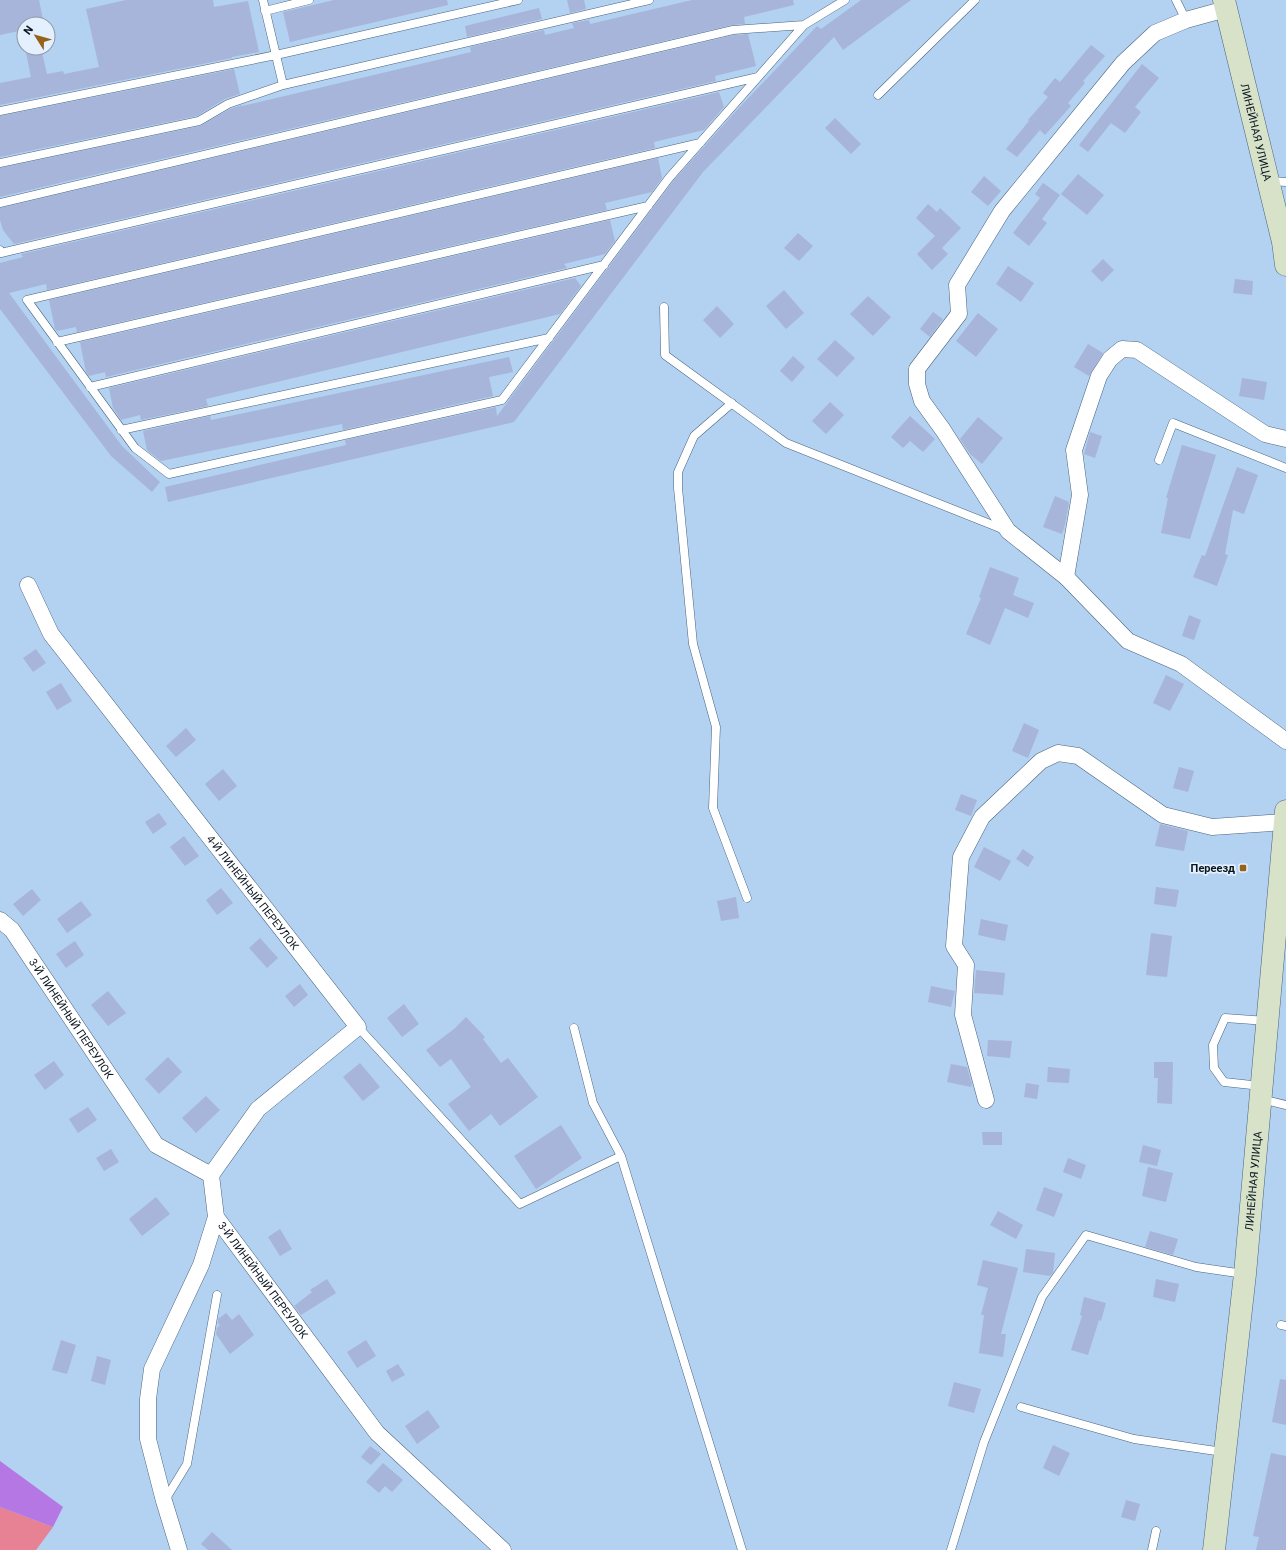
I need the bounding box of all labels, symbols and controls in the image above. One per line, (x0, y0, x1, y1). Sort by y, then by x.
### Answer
north arrow (16, 16, 56, 56)
text: N (21, 23, 36, 37)
street label: ЛИНЕЙНАЯ УЛИЦА (1238, 82, 1274, 183)
street label: 4-Й ЛИНЕЙНЫЙ ПЕРЕУЛОК (204, 833, 302, 953)
place label: Переезд (1191, 862, 1235, 875)
marker: Переезд (1238, 863, 1248, 873)
street label: 3-Й ЛИНЕЙНЫЙ ПЕРЕУЛОК (26, 956, 116, 1082)
street label: ЛИНЕЙНАЯ УЛИЦА (1243, 1130, 1265, 1232)
street label: 3-Й ЛИНЕЙНЫЙ ПЕРЕУЛОК (215, 1220, 311, 1342)

